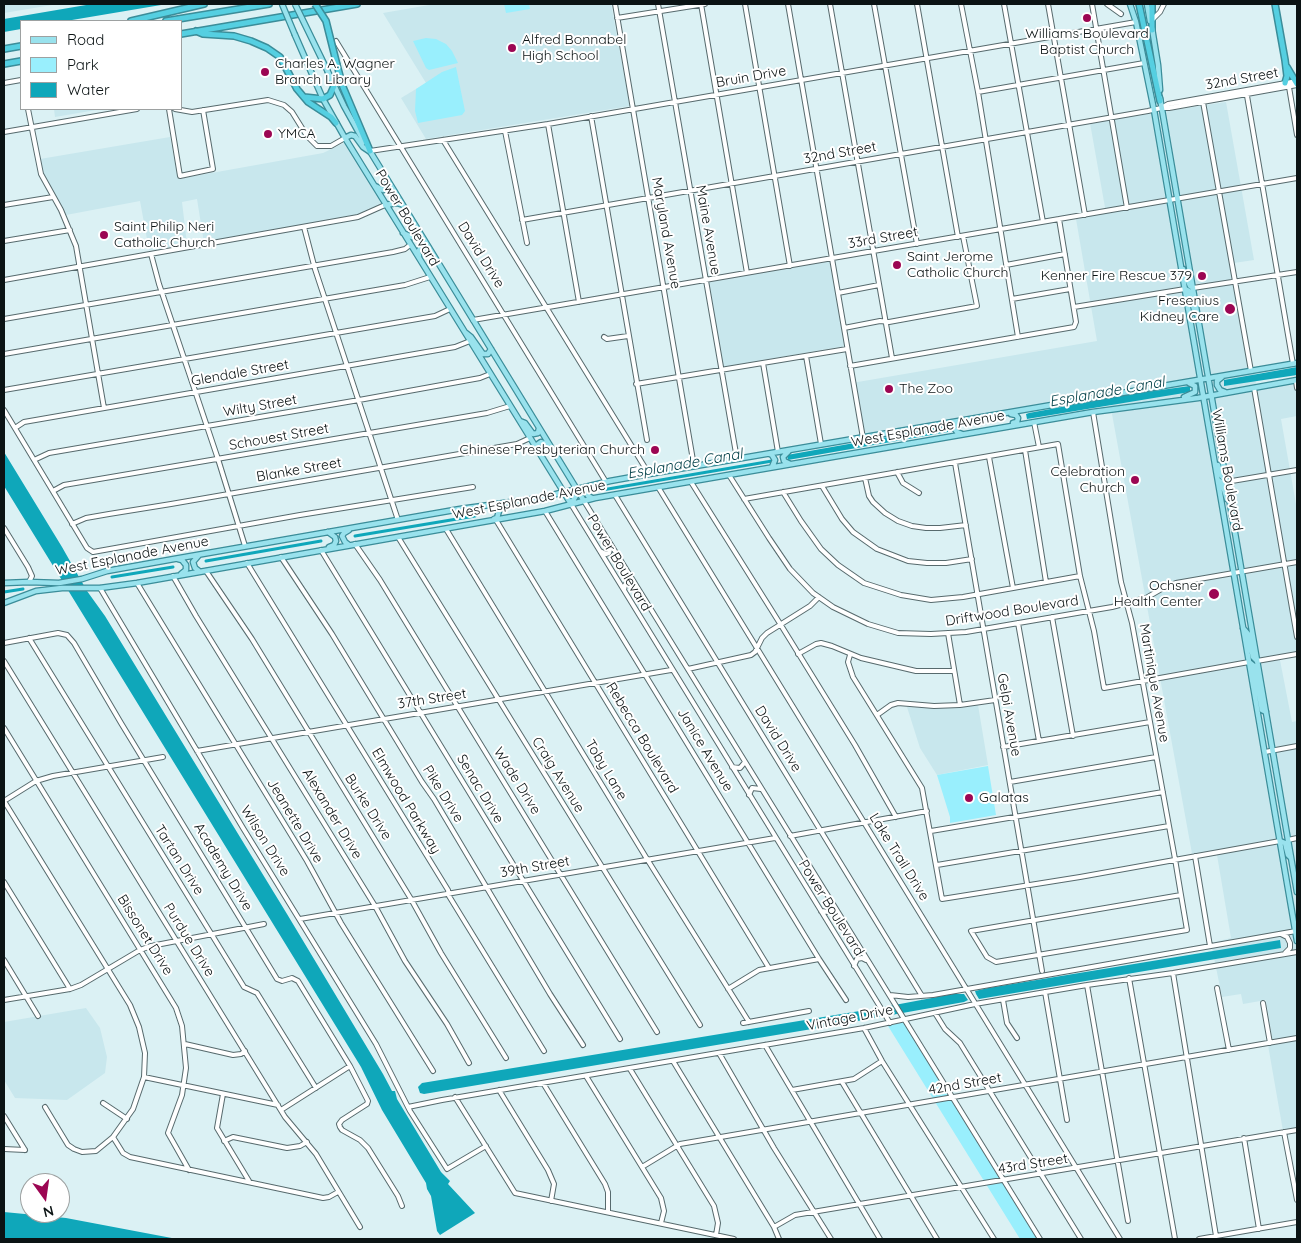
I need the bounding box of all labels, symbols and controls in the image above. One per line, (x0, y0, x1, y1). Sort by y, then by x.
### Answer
marker: Williams Boulevard Baptist Church (1081, 12, 1093, 24)
legend (20, 20, 182, 110)
place label: Williams Boulevard Baptist Church (1025, 26, 1149, 58)
text: Road (67, 30, 104, 49)
place label: Alfred Bonnabel High School (522, 32, 626, 64)
marker: Alfred Bonnabel High School (506, 42, 518, 54)
text: Park (67, 55, 99, 74)
place label: Charles A. Wagner Branch Library (275, 56, 395, 88)
street label: Bruin Drive (715, 63, 787, 91)
street label: 32nd Street (1204, 64, 1280, 94)
marker: Charles A. Wagner Branch Library (259, 66, 271, 78)
text: Water (67, 80, 110, 99)
place label: YMCA (278, 126, 316, 142)
marker: YMCA (262, 128, 274, 140)
street label: 32nd Street (802, 138, 878, 168)
street label: Power Boulevard (371, 166, 443, 270)
street label: Maryland Avenue (648, 176, 684, 290)
street label: Maine Avenue (692, 184, 724, 276)
place label: Saint Philip Neri Catholic Church (114, 219, 215, 252)
street label: David Drive (454, 219, 508, 291)
street label: 33rd Street (847, 224, 919, 252)
marker: Saint Philip Neri Catholic Church (98, 229, 110, 241)
place label: Saint Jerome Catholic Church (907, 249, 1008, 282)
marker: Saint Jerome Catholic Church (891, 259, 903, 271)
place label: Kenner Fire Rescue 379 (1041, 268, 1192, 284)
marker: Kenner Fire Rescue 379 (1196, 270, 1208, 282)
place label: Fresenius Kidney Care (1140, 293, 1219, 326)
marker: Fresenius Kidney Care (1223, 302, 1237, 316)
street label: Glendale Street (190, 356, 290, 390)
water label: Esplanade Canal (1048, 373, 1166, 411)
place label: The Zoo (899, 381, 953, 397)
marker: The Zoo (883, 383, 895, 395)
street label: Wilty Street (222, 391, 298, 421)
street label: West Esplanade Avenue (850, 407, 1006, 451)
street label: Williams Boulevard (1208, 408, 1246, 532)
street label: Schouest Street (228, 420, 330, 454)
place label: Chinese Presbyterian Church (460, 442, 645, 458)
marker: Chinese Presbyterian Church (649, 444, 661, 456)
water label: Esplanade Canal (626, 445, 744, 483)
street label: Blanke Street (255, 454, 343, 486)
place label: Celebration Church (1050, 464, 1125, 497)
marker: Celebration Church (1129, 474, 1141, 486)
street label: West Esplanade Avenue (451, 477, 607, 523)
street label: Power Boulevard (583, 511, 655, 615)
street label: West Esplanade Avenue (54, 533, 210, 579)
place label: Ochsner Health Center (1114, 578, 1203, 610)
marker: Ochsner Health Center (1207, 587, 1221, 601)
street label: Driftwood Boulevard (944, 592, 1080, 630)
street label: Martinique Avenue (1135, 622, 1173, 744)
street label: Gelpi Avenue (993, 672, 1025, 758)
street label: Rebecca Boulevard (602, 680, 682, 796)
street label: 37th Street (396, 685, 468, 713)
street label: David Drive (751, 703, 805, 775)
street label: Janice Avenue (673, 705, 737, 795)
street label: Craig Avenue (528, 734, 588, 816)
street label: Toby Lane (581, 737, 631, 803)
street label: Wade Drive (490, 744, 544, 818)
street label: Elmwood Parkway (368, 745, 444, 857)
street label: Senac Drive (453, 752, 507, 826)
street label: Pike Drive (419, 762, 467, 826)
street label: Alexander Drive (298, 766, 366, 862)
street label: Burke Drive (341, 771, 395, 843)
street label: Jeanette Drive (263, 776, 327, 866)
place label: Galatas (979, 790, 1029, 806)
marker: Galatas (963, 792, 975, 804)
street label: Wilson Drive (237, 802, 293, 880)
street label: Lake Trail Drive (865, 810, 933, 904)
street label: Academy Drive (190, 820, 256, 914)
street label: Tartan Drive (151, 822, 207, 898)
street label: 39th Street (499, 853, 571, 881)
street label: Power Boulevard (795, 857, 867, 959)
street label: Bissonet Drive (114, 892, 176, 978)
street label: Purdue Drive (160, 900, 218, 980)
street label: Vintage Drive (805, 1001, 895, 1035)
street label: 42nd Street (927, 1069, 1003, 1099)
street label: 43rd Street (997, 1150, 1069, 1178)
north arrow (20, 1173, 70, 1223)
text: N (41, 1202, 56, 1222)

